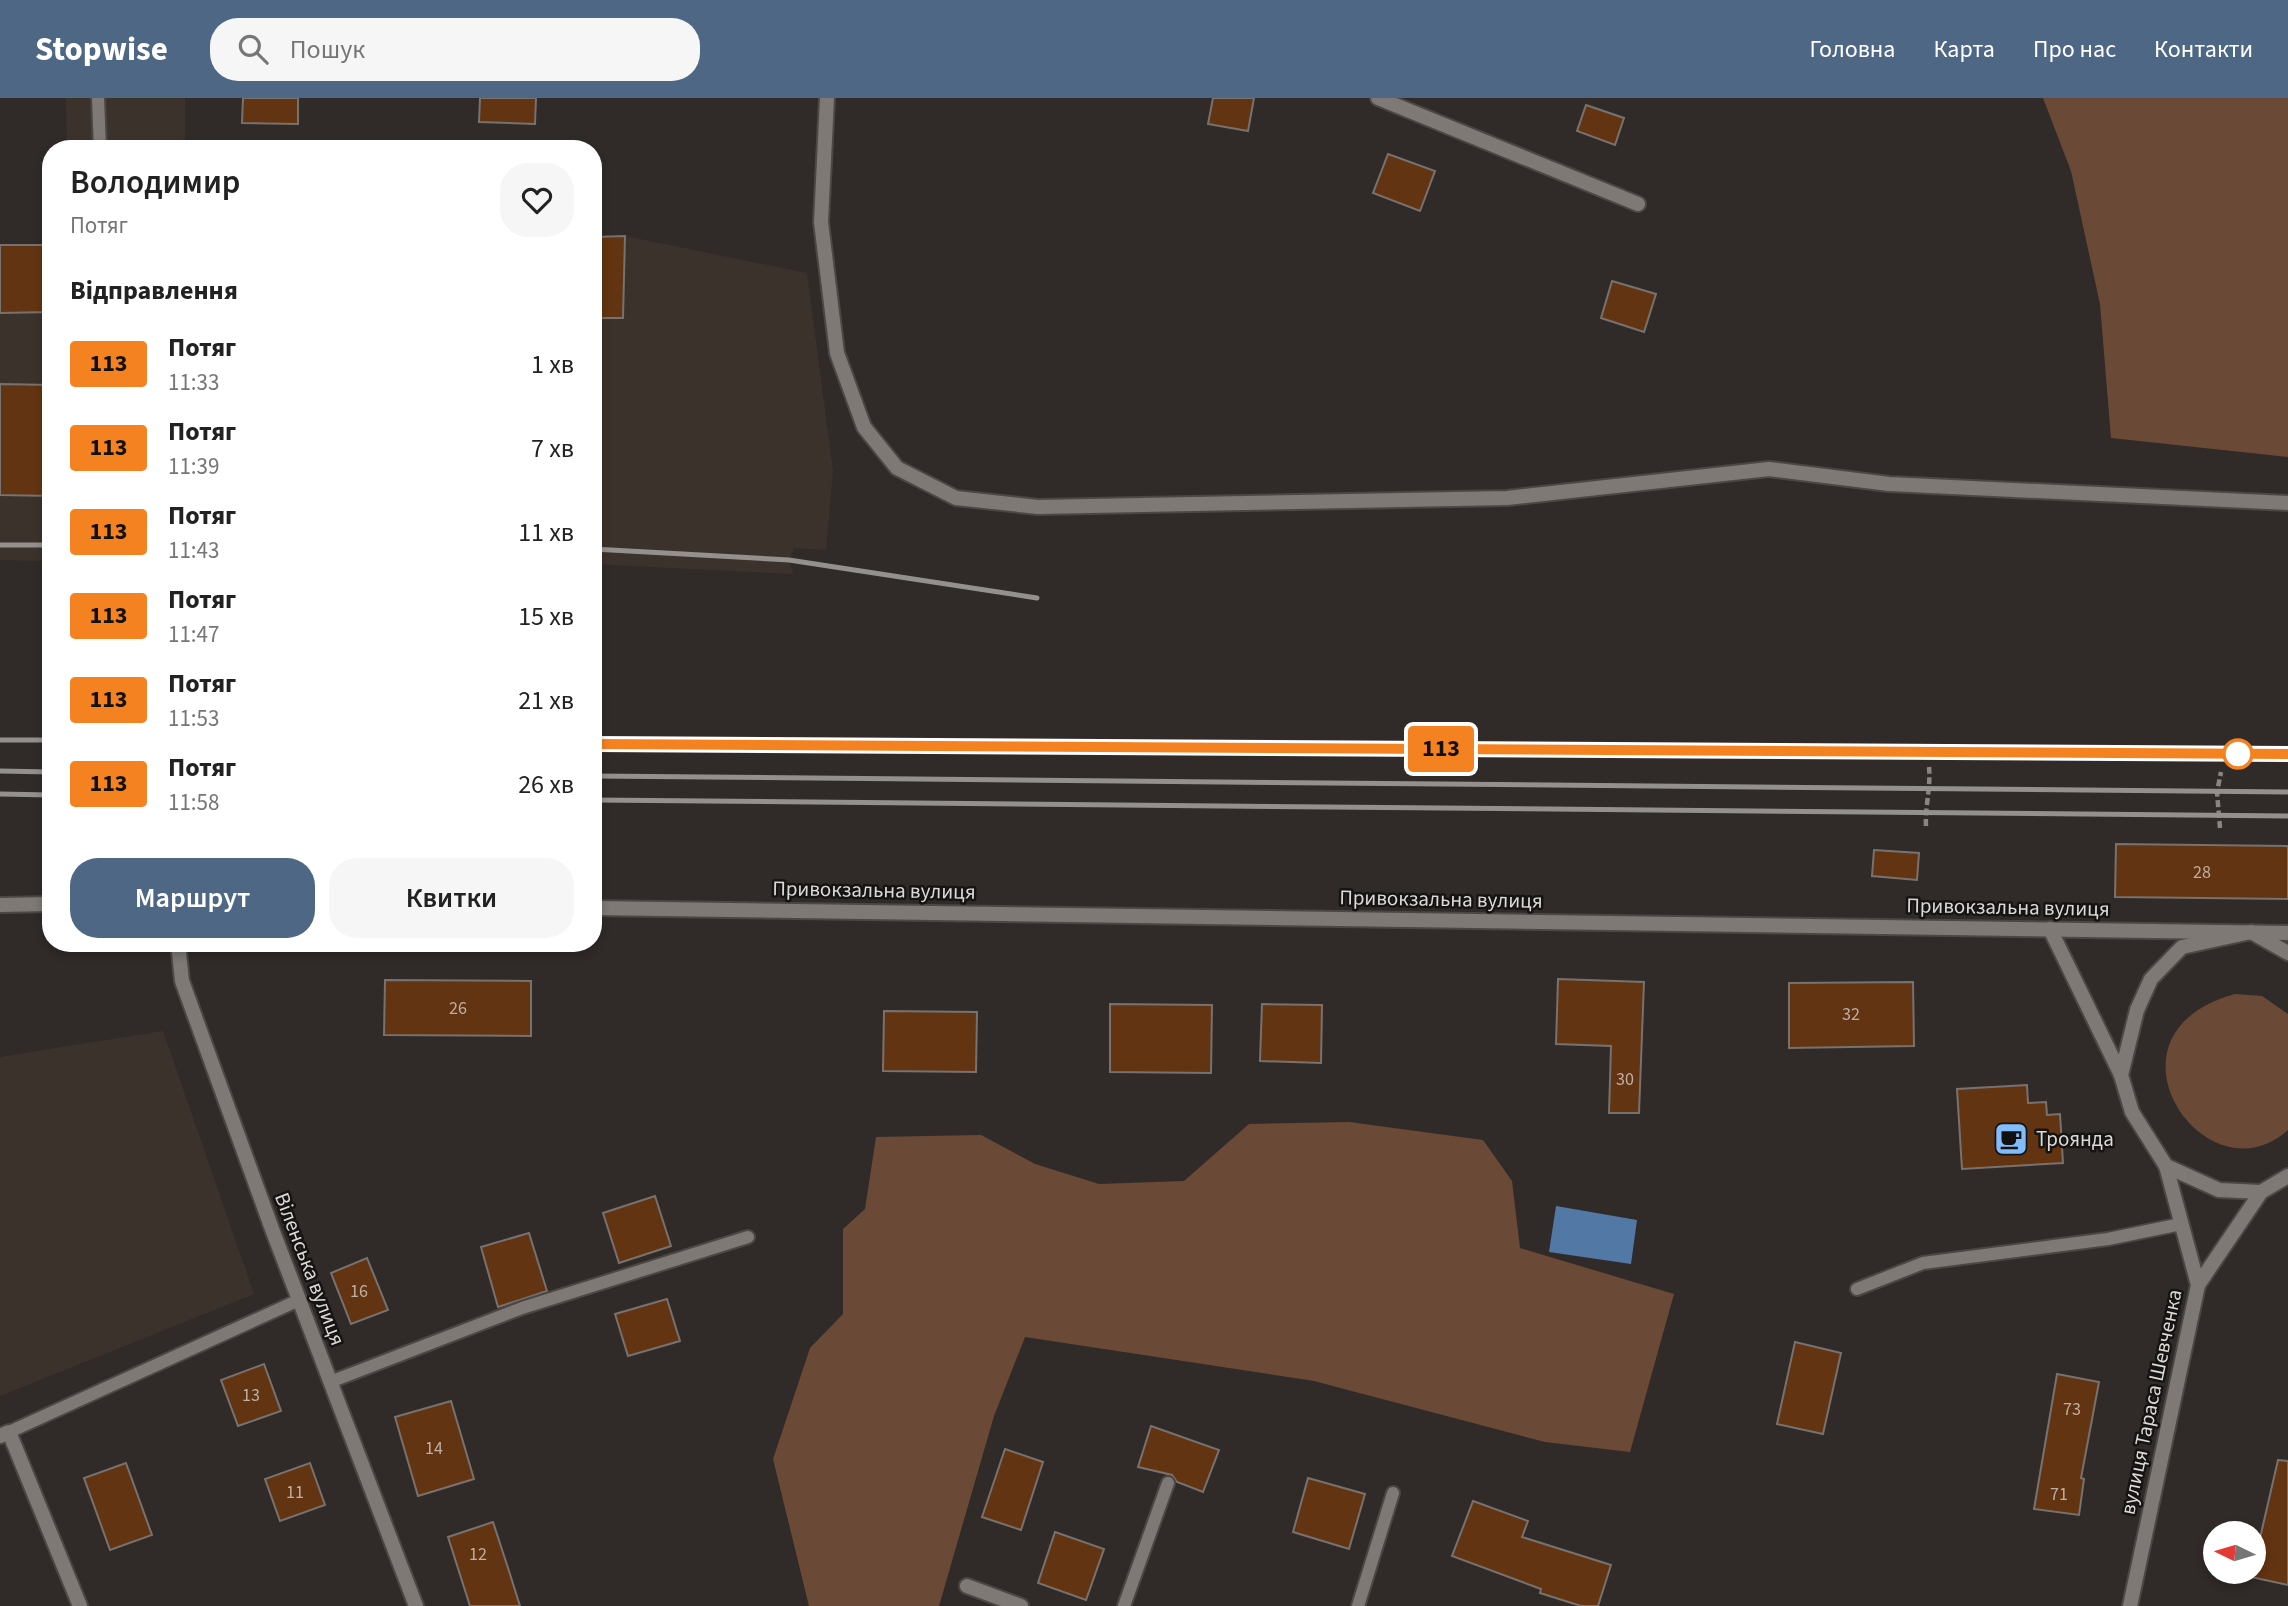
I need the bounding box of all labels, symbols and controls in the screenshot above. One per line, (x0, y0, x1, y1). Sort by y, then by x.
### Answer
search box (210, 18, 700, 81)
text: Stopwise (35, 26, 168, 73)
icon: search (234, 30, 272, 68)
text: Пошук (290, 31, 365, 68)
text: Головна (1809, 32, 1895, 67)
text: Карта (1933, 32, 1995, 67)
text: Про нас (2033, 32, 2116, 67)
text: Контакти (2154, 32, 2253, 67)
text: Володимир (70, 159, 240, 206)
button: heart (500, 163, 574, 237)
text: Потяг (70, 209, 128, 242)
text: Відправлення (70, 272, 238, 309)
text: Потяг (168, 329, 236, 366)
text: 113 (89, 346, 128, 381)
text: 1 хв (531, 346, 574, 383)
text: 11:33 (168, 366, 219, 399)
text: Потяг (168, 413, 236, 450)
text: 113 (89, 430, 128, 465)
text: 7 хв (531, 430, 574, 467)
text: 11:39 (168, 450, 219, 483)
text: Потяг (168, 497, 236, 534)
text: 113 (89, 514, 128, 549)
text: 11 хв (518, 514, 574, 551)
text: 11:43 (168, 534, 219, 567)
text: Потяг (168, 581, 236, 618)
text: 113 (89, 598, 128, 633)
text: 15 хв (518, 598, 574, 635)
text: 11:47 (168, 618, 219, 651)
text: Потяг (168, 665, 236, 702)
text: 113 (89, 682, 128, 717)
text: 21 хв (518, 682, 574, 719)
text: 11:53 (168, 702, 219, 735)
line badge: 113 (1401, 726, 1481, 772)
text: 113 (1422, 731, 1460, 766)
unlabelled marker (2223, 739, 2253, 769)
text: Потяг (168, 749, 236, 786)
text: 113 (89, 766, 128, 801)
text: 26 хв (518, 766, 574, 803)
text: 11:58 (168, 786, 219, 819)
button: Маршрут (70, 858, 315, 938)
button: Квитки (329, 858, 574, 938)
house number: 28 (2193, 860, 2211, 885)
street label: Привокзальна вулиця (772, 873, 976, 907)
street label: Привокзальна вулиця (1339, 882, 1543, 916)
street label: Привокзальна вулиця (1906, 890, 2110, 924)
house number: 26 (449, 996, 467, 1021)
house number: 32 (1842, 1002, 1860, 1027)
house number: 30 (1616, 1067, 1634, 1092)
cafe icon: Троянда (1992, 1120, 2030, 1158)
place label: Троянда (2036, 1124, 2114, 1154)
street label: Віленська вулиця (267, 1188, 353, 1350)
house number: 16 (350, 1279, 368, 1304)
street label: вулиця Тараса Шевченка (2112, 1287, 2190, 1517)
house number: 13 (242, 1383, 260, 1408)
house number: 73 (2063, 1397, 2081, 1422)
house number: 14 (425, 1436, 443, 1461)
house number: 11 (286, 1480, 304, 1505)
house number: 71 (2050, 1482, 2068, 1507)
north arrow (2203, 1521, 2266, 1584)
map controls (2203, 1521, 2266, 1584)
house number: 12 (469, 1542, 487, 1567)

